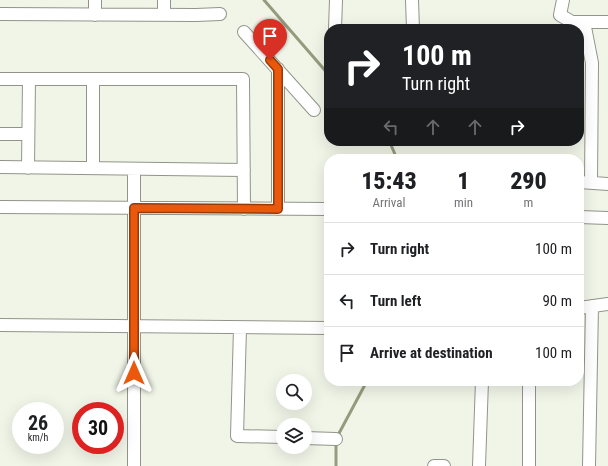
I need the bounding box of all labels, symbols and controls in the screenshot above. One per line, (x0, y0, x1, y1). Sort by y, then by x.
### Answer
pin (253, 19, 287, 60)
icon: arrive (259, 25, 281, 47)
text: 100 m (402, 39, 472, 72)
icon: right (336, 40, 388, 92)
text: Turn right (402, 73, 470, 94)
icon: left (380, 116, 402, 138)
icon: ahead (422, 116, 444, 138)
icon: ahead (464, 116, 486, 138)
icon: right (506, 116, 528, 138)
text: 15:43 (361, 167, 417, 195)
text: 1 (457, 167, 470, 195)
text: 290 (510, 167, 547, 195)
text: Arrival (372, 195, 406, 210)
text: min (454, 195, 473, 210)
text: m (524, 195, 533, 210)
icon: right (336, 238, 358, 260)
text: Turn right (370, 240, 429, 258)
text: 100 m (535, 240, 572, 258)
icon: left (336, 290, 358, 312)
text: Turn left (370, 292, 421, 310)
text: 90 m (542, 292, 572, 310)
icon: arrive (336, 342, 358, 364)
text: Arrive at destination (370, 344, 493, 362)
text: 100 m (535, 344, 572, 362)
position arrow (113, 352, 155, 394)
map controls (276, 374, 312, 454)
button: search (276, 374, 312, 410)
speed limit sign: 30 (72, 402, 124, 454)
text: 26 (28, 411, 48, 435)
button: layers (276, 418, 312, 454)
text: km/h (28, 432, 48, 443)

